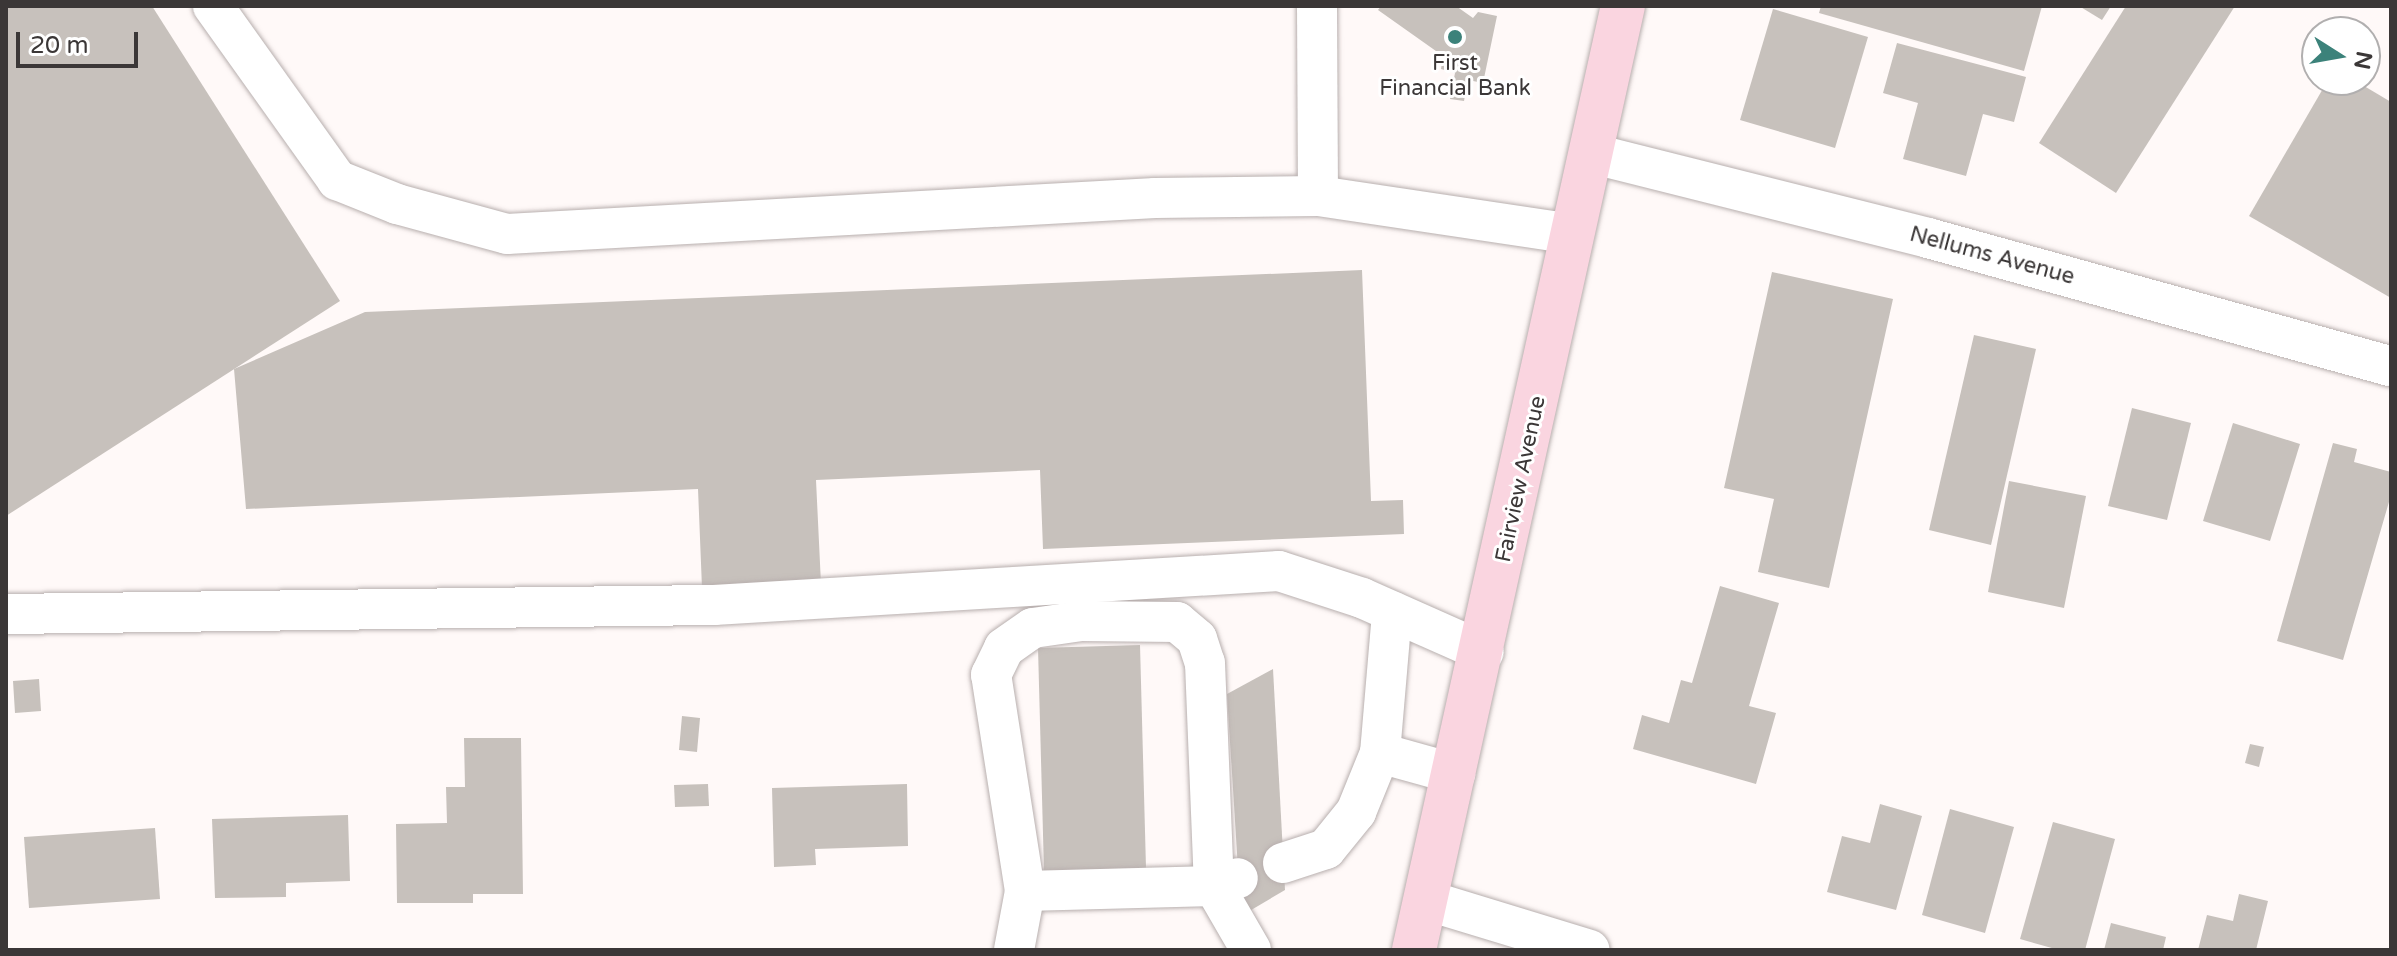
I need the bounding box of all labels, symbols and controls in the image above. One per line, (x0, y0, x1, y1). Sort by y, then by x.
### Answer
scale bar (20, 16, 142, 66)
north arrow (2301, 16, 2381, 96)
marker: First Financial Bank (1446, 28, 1464, 46)
text: 20 m (30, 31, 88, 60)
text: N (2348, 49, 2377, 71)
place label: First Financial Bank (1379, 50, 1531, 102)
street label: Nellums Avenue (1907, 221, 2077, 291)
street label: Fairview Avenue (1490, 393, 1552, 565)

